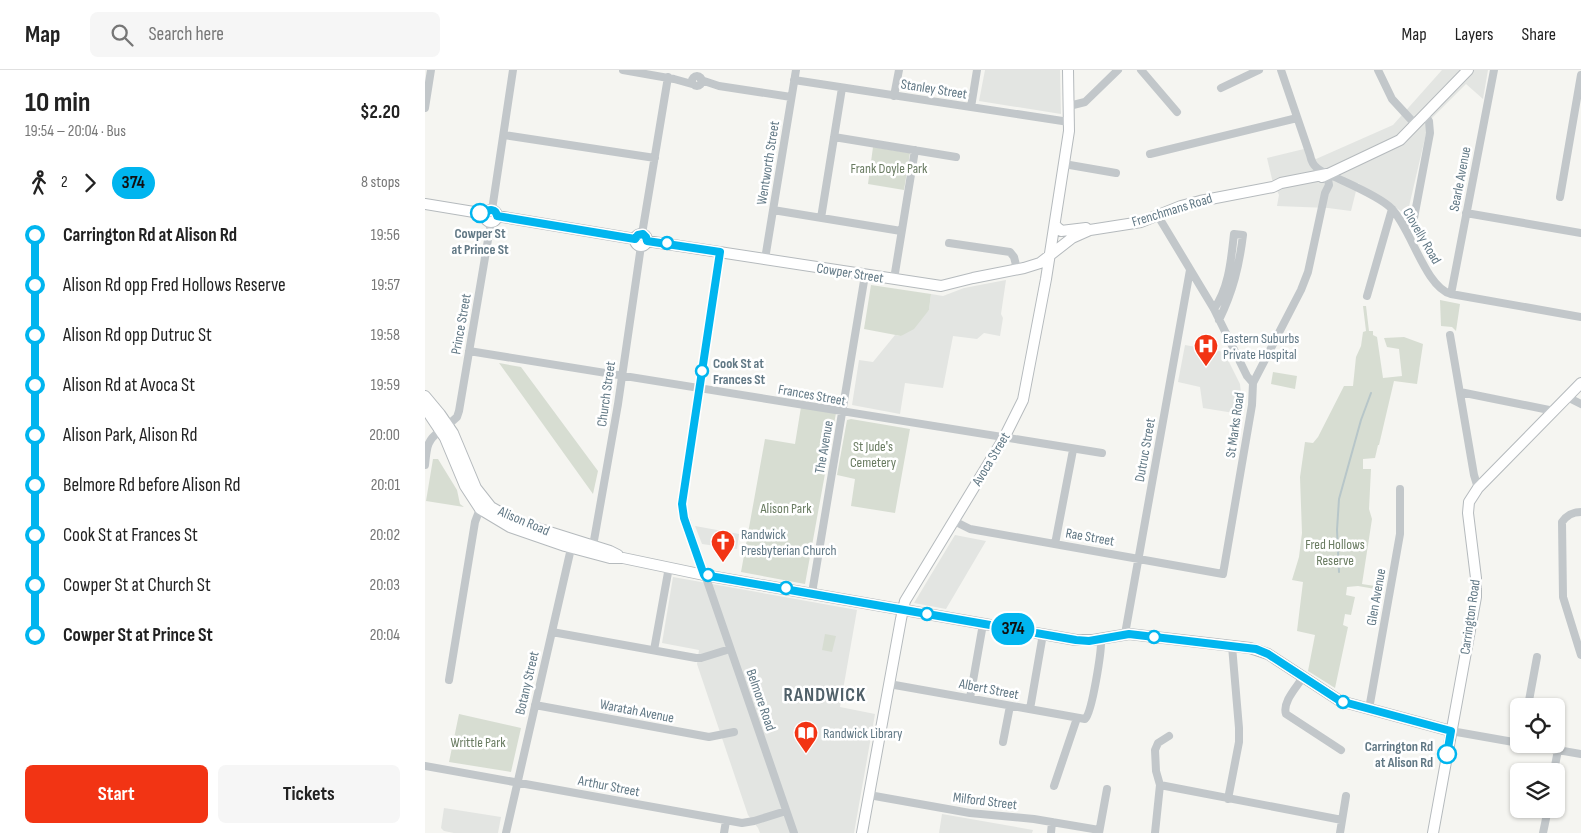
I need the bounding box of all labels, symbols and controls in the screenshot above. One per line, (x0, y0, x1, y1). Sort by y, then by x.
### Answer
search box (90, 12, 440, 57)
text: Map (25, 20, 60, 49)
icon: search (108, 21, 136, 49)
text: Search here (148, 23, 224, 46)
text: Map (1402, 24, 1427, 45)
text: Layers (1455, 24, 1494, 45)
text: Share (1522, 24, 1556, 45)
street label: Stanley Street (900, 75, 968, 103)
text: 10 min (25, 86, 90, 119)
text: $2.20 (360, 101, 400, 124)
street label: Wentworth Street (753, 120, 783, 206)
text: 19:54 – 20:04 · Bus (25, 122, 126, 141)
street label: Searle Avenue (1445, 145, 1475, 213)
park label: Frank Doyle Park (851, 160, 928, 177)
icon: walk (25, 169, 53, 197)
icon: forward (76, 169, 104, 197)
text: 374 (122, 172, 145, 193)
text: 2 (61, 173, 68, 192)
text: 8 stops (361, 173, 400, 192)
street label: Frenchmans Road (1130, 190, 1214, 230)
marker: Cowper St at Prince St (470, 203, 490, 223)
street label: Clovelly Road (1399, 205, 1445, 267)
text: Carrington Rd at Alison Rd (63, 224, 237, 247)
place label: Cowper St at Prince St (451, 225, 509, 258)
text: 19:56 (371, 226, 400, 245)
unlabelled marker (660, 236, 674, 250)
street label: Cowper Street (815, 259, 885, 287)
text: Alison Rd opp Fred Hollows Reserve (63, 274, 286, 297)
text: 19:57 (372, 276, 400, 295)
street label: Prince Street (447, 292, 475, 356)
text: Alison Rd opp Dutruc St (63, 324, 212, 347)
text: 19:58 (371, 326, 400, 345)
place label: Eastern Suburbs Private Hospital (1223, 330, 1299, 363)
hospital icon: Eastern Suburbs Private Hospital (1193, 333, 1219, 367)
place label: Cook St at Frances St (713, 355, 766, 388)
street label: Church Street (593, 360, 619, 428)
marker: Cook St at Frances St (695, 364, 709, 378)
text: Alison Rd at Avoca St (63, 374, 195, 397)
text: 19:59 (371, 376, 400, 395)
street label: Frances Street (777, 381, 847, 409)
street label: St Marks Road (1222, 391, 1248, 459)
street label: Dutruc Street (1131, 417, 1159, 483)
street label: The Avenue (811, 419, 837, 475)
text: Alison Park, Alison Rd (63, 424, 197, 447)
text: 20:00 (369, 426, 400, 445)
street label: Avoca Street (968, 429, 1014, 490)
park label: St Jude's Cemetery (850, 438, 897, 471)
text: Belmore Rd before Alison Rd (63, 474, 240, 497)
text: 20:01 (371, 476, 400, 495)
park label: Alison Park (759, 500, 812, 517)
street label: Alison Road (495, 502, 552, 539)
text: Cook St at Frances St (63, 524, 198, 547)
street label: Rae Street (1064, 524, 1116, 550)
text: 20:02 (370, 526, 400, 545)
place label: Randwick Presbyterian Church (741, 526, 837, 559)
church icon: Randwick Presbyterian Church (710, 529, 736, 563)
park label: Fred Hollows Reserve (1305, 536, 1365, 569)
street label: Glen Avenue (1363, 567, 1389, 627)
unlabelled marker (701, 568, 715, 582)
text: Cowper St at Church St (63, 574, 211, 597)
text: 20:03 (370, 576, 400, 595)
street label: Carrington Road (1456, 578, 1484, 656)
unlabelled marker (779, 581, 793, 595)
unlabelled marker (920, 607, 934, 621)
line badge: 374 (984, 613, 1042, 645)
text: 374 (1001, 618, 1025, 639)
text: Cowper St at Prince St (63, 624, 213, 647)
text: 20:04 (370, 626, 400, 645)
unlabelled marker (1147, 630, 1161, 644)
street label: Botany Street (511, 650, 543, 716)
street label: Belmore Road (743, 667, 780, 733)
street label: Albert Street (957, 675, 1020, 703)
district label: RANDWICK (784, 684, 866, 707)
street label: Waratah Avenue (598, 695, 676, 727)
unlabelled marker (1336, 695, 1350, 709)
map controls (1510, 698, 1565, 818)
button: locate (1510, 698, 1565, 753)
library icon: Randwick Library (793, 720, 819, 754)
place label: Randwick Library (823, 725, 903, 742)
park label: Writtle Park (450, 734, 506, 751)
place label: Carrington Rd at Alison Rd (1365, 738, 1433, 771)
marker: Carrington Rd at Alison Rd (1437, 744, 1457, 764)
button: layers (1510, 763, 1565, 818)
button: Start (25, 765, 208, 823)
button: Tickets (218, 765, 400, 823)
street label: Arthur Street (576, 772, 641, 800)
street label: Milford Street (952, 789, 1018, 813)

